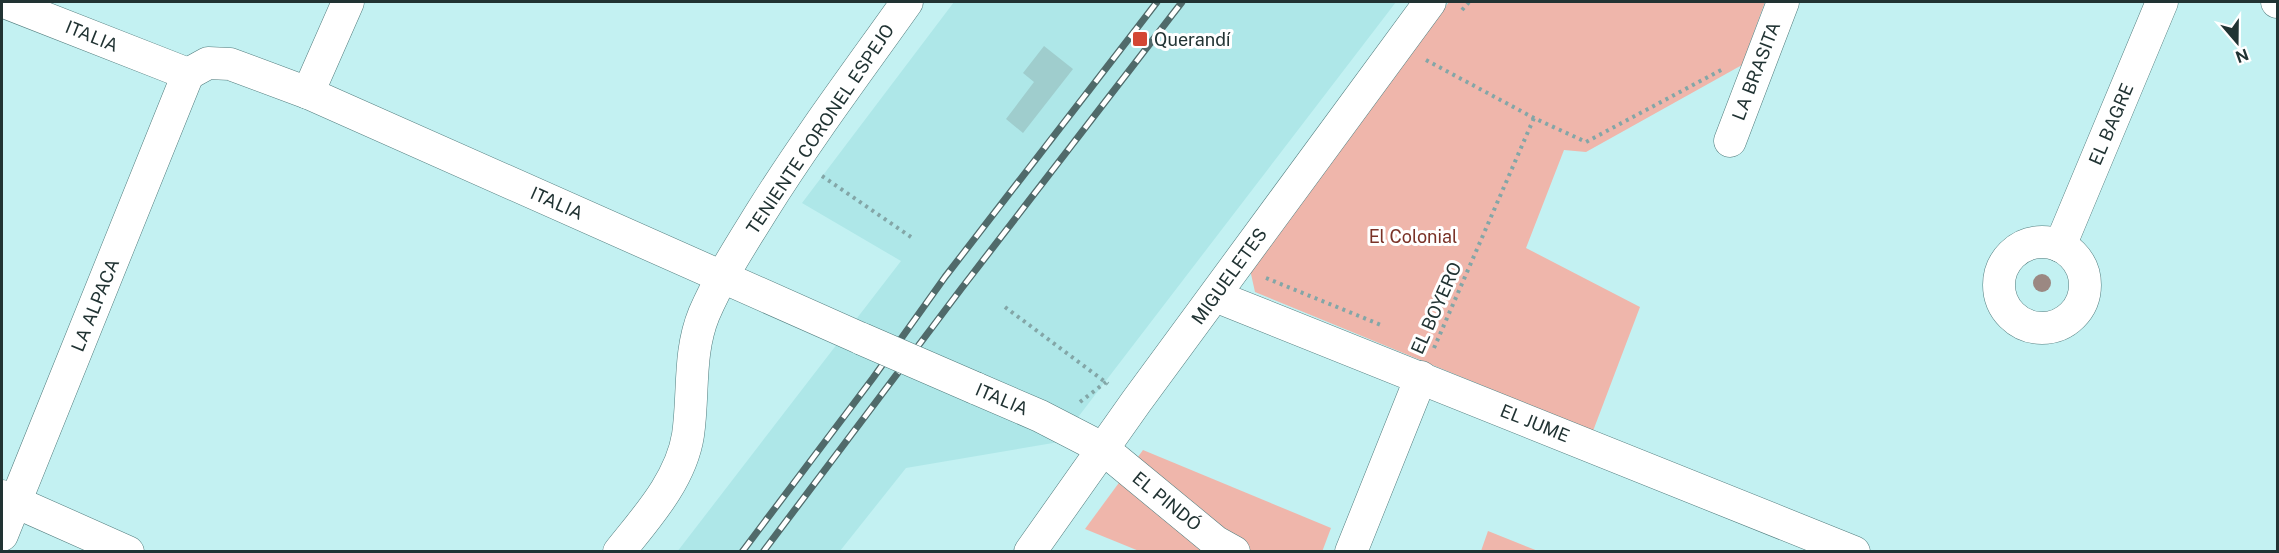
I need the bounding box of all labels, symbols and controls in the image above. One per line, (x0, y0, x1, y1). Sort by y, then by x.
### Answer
north arrow (2207, 12, 2267, 72)
street label: ITALIA (62, 16, 122, 56)
street label: LA BRASITA (1728, 19, 1784, 123)
street label: TENIENTE CORONEL ESPEJO (742, 20, 898, 238)
place label: Querandí (1154, 29, 1231, 50)
marker: Querandí (1131, 30, 1149, 48)
text: N (2233, 45, 2251, 67)
street label: EL BAGRE (2084, 80, 2138, 168)
street label: ITALIA (527, 182, 587, 224)
street label: MIGUELETES (1187, 224, 1271, 328)
park label: El Colonial (1369, 226, 1457, 247)
street label: LA ALPACA (67, 255, 123, 355)
street label: EL BOYERO (1406, 259, 1466, 357)
street label: ITALIA (972, 379, 1032, 420)
street label: EL JUME (1497, 400, 1573, 446)
street label: EL PINDÓ (1129, 466, 1206, 535)

